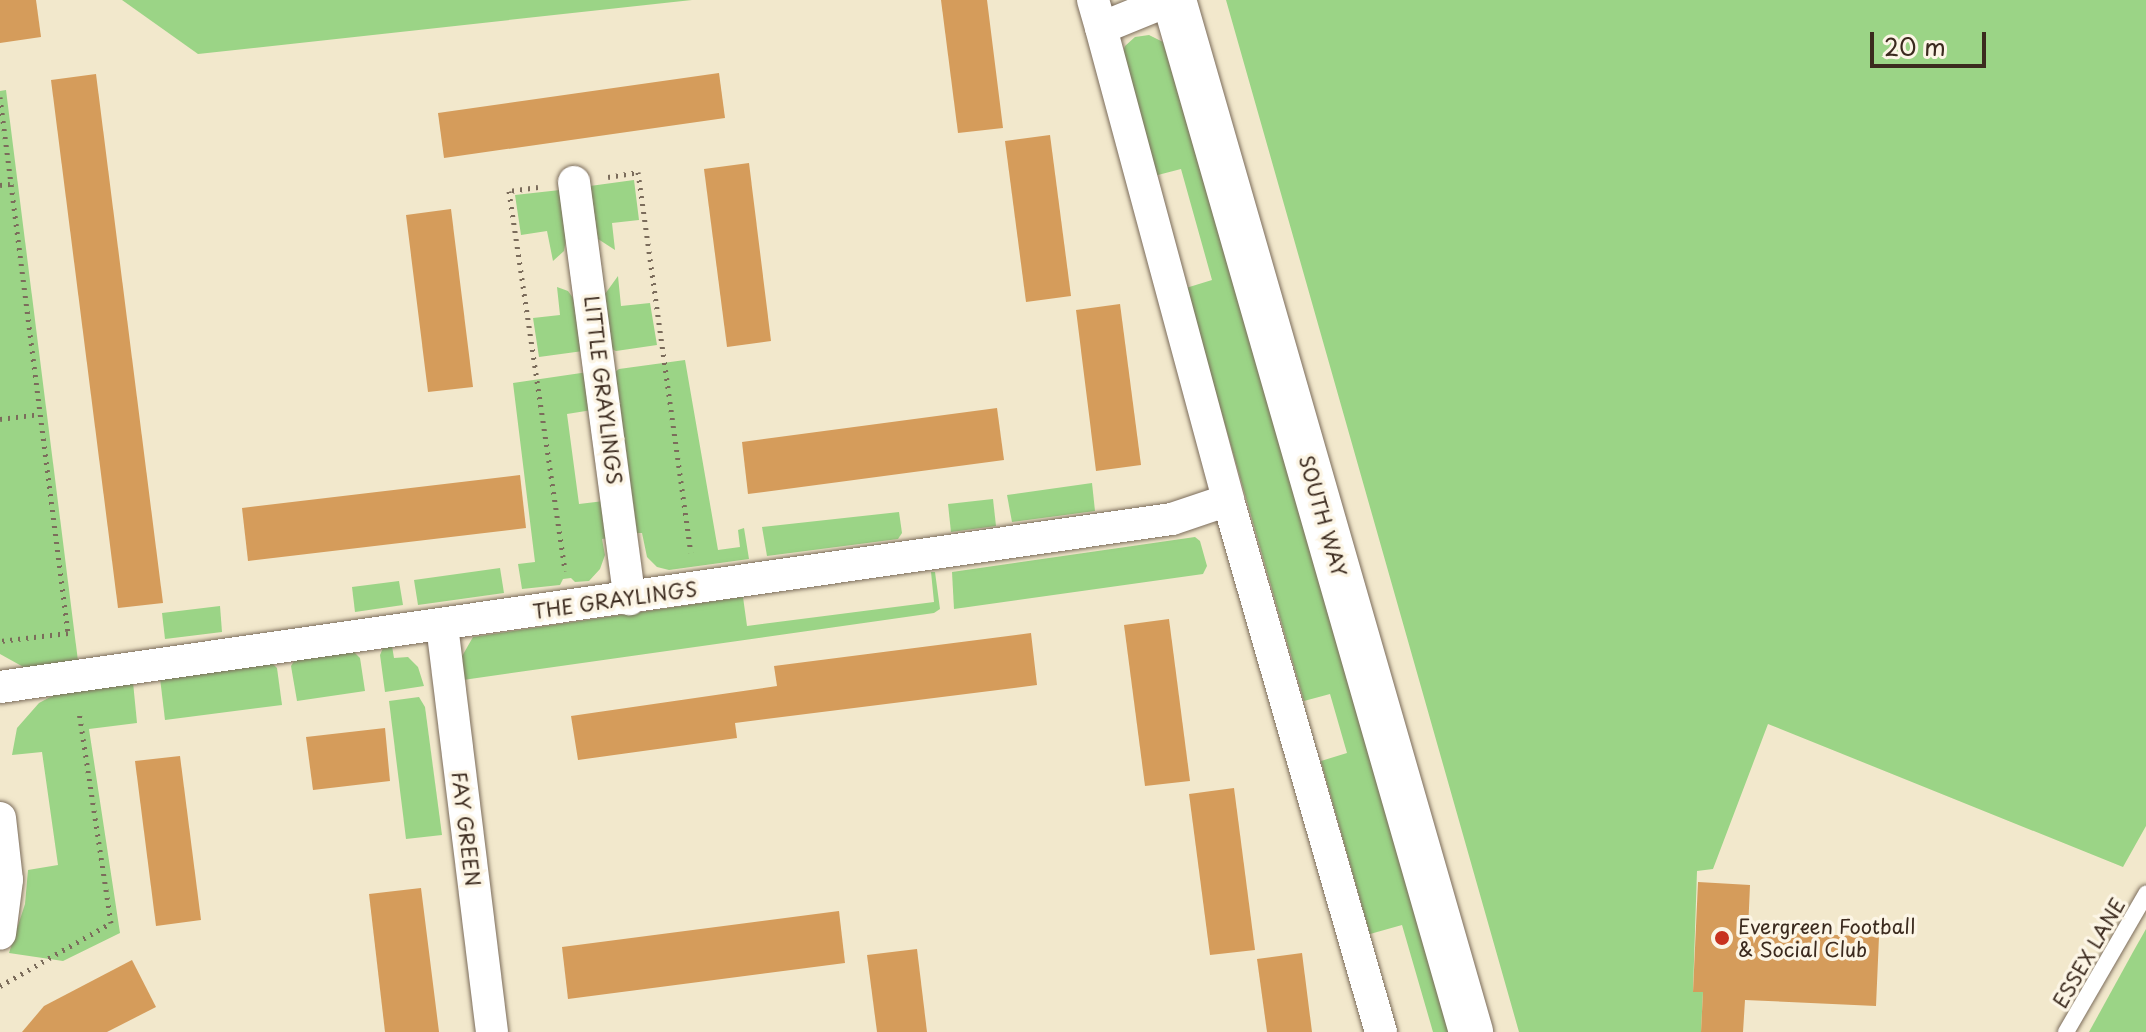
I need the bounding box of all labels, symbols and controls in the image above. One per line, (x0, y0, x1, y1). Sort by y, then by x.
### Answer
scale bar (1874, 16, 1990, 66)
text: 20 m (1884, 28, 1946, 64)
street label: LITTLE GRAYLINGS (579, 293, 627, 487)
street label: SOUTH WAY (1294, 453, 1352, 579)
street label: THE GRAYLINGS (531, 577, 699, 623)
street label: FAY GREEN (447, 771, 485, 887)
street label: ESSEX LANE (2047, 893, 2131, 1013)
place label: Evergreen Football & Social Club (1738, 914, 1917, 961)
marker: Evergreen Football & Social Club (1713, 929, 1731, 947)

